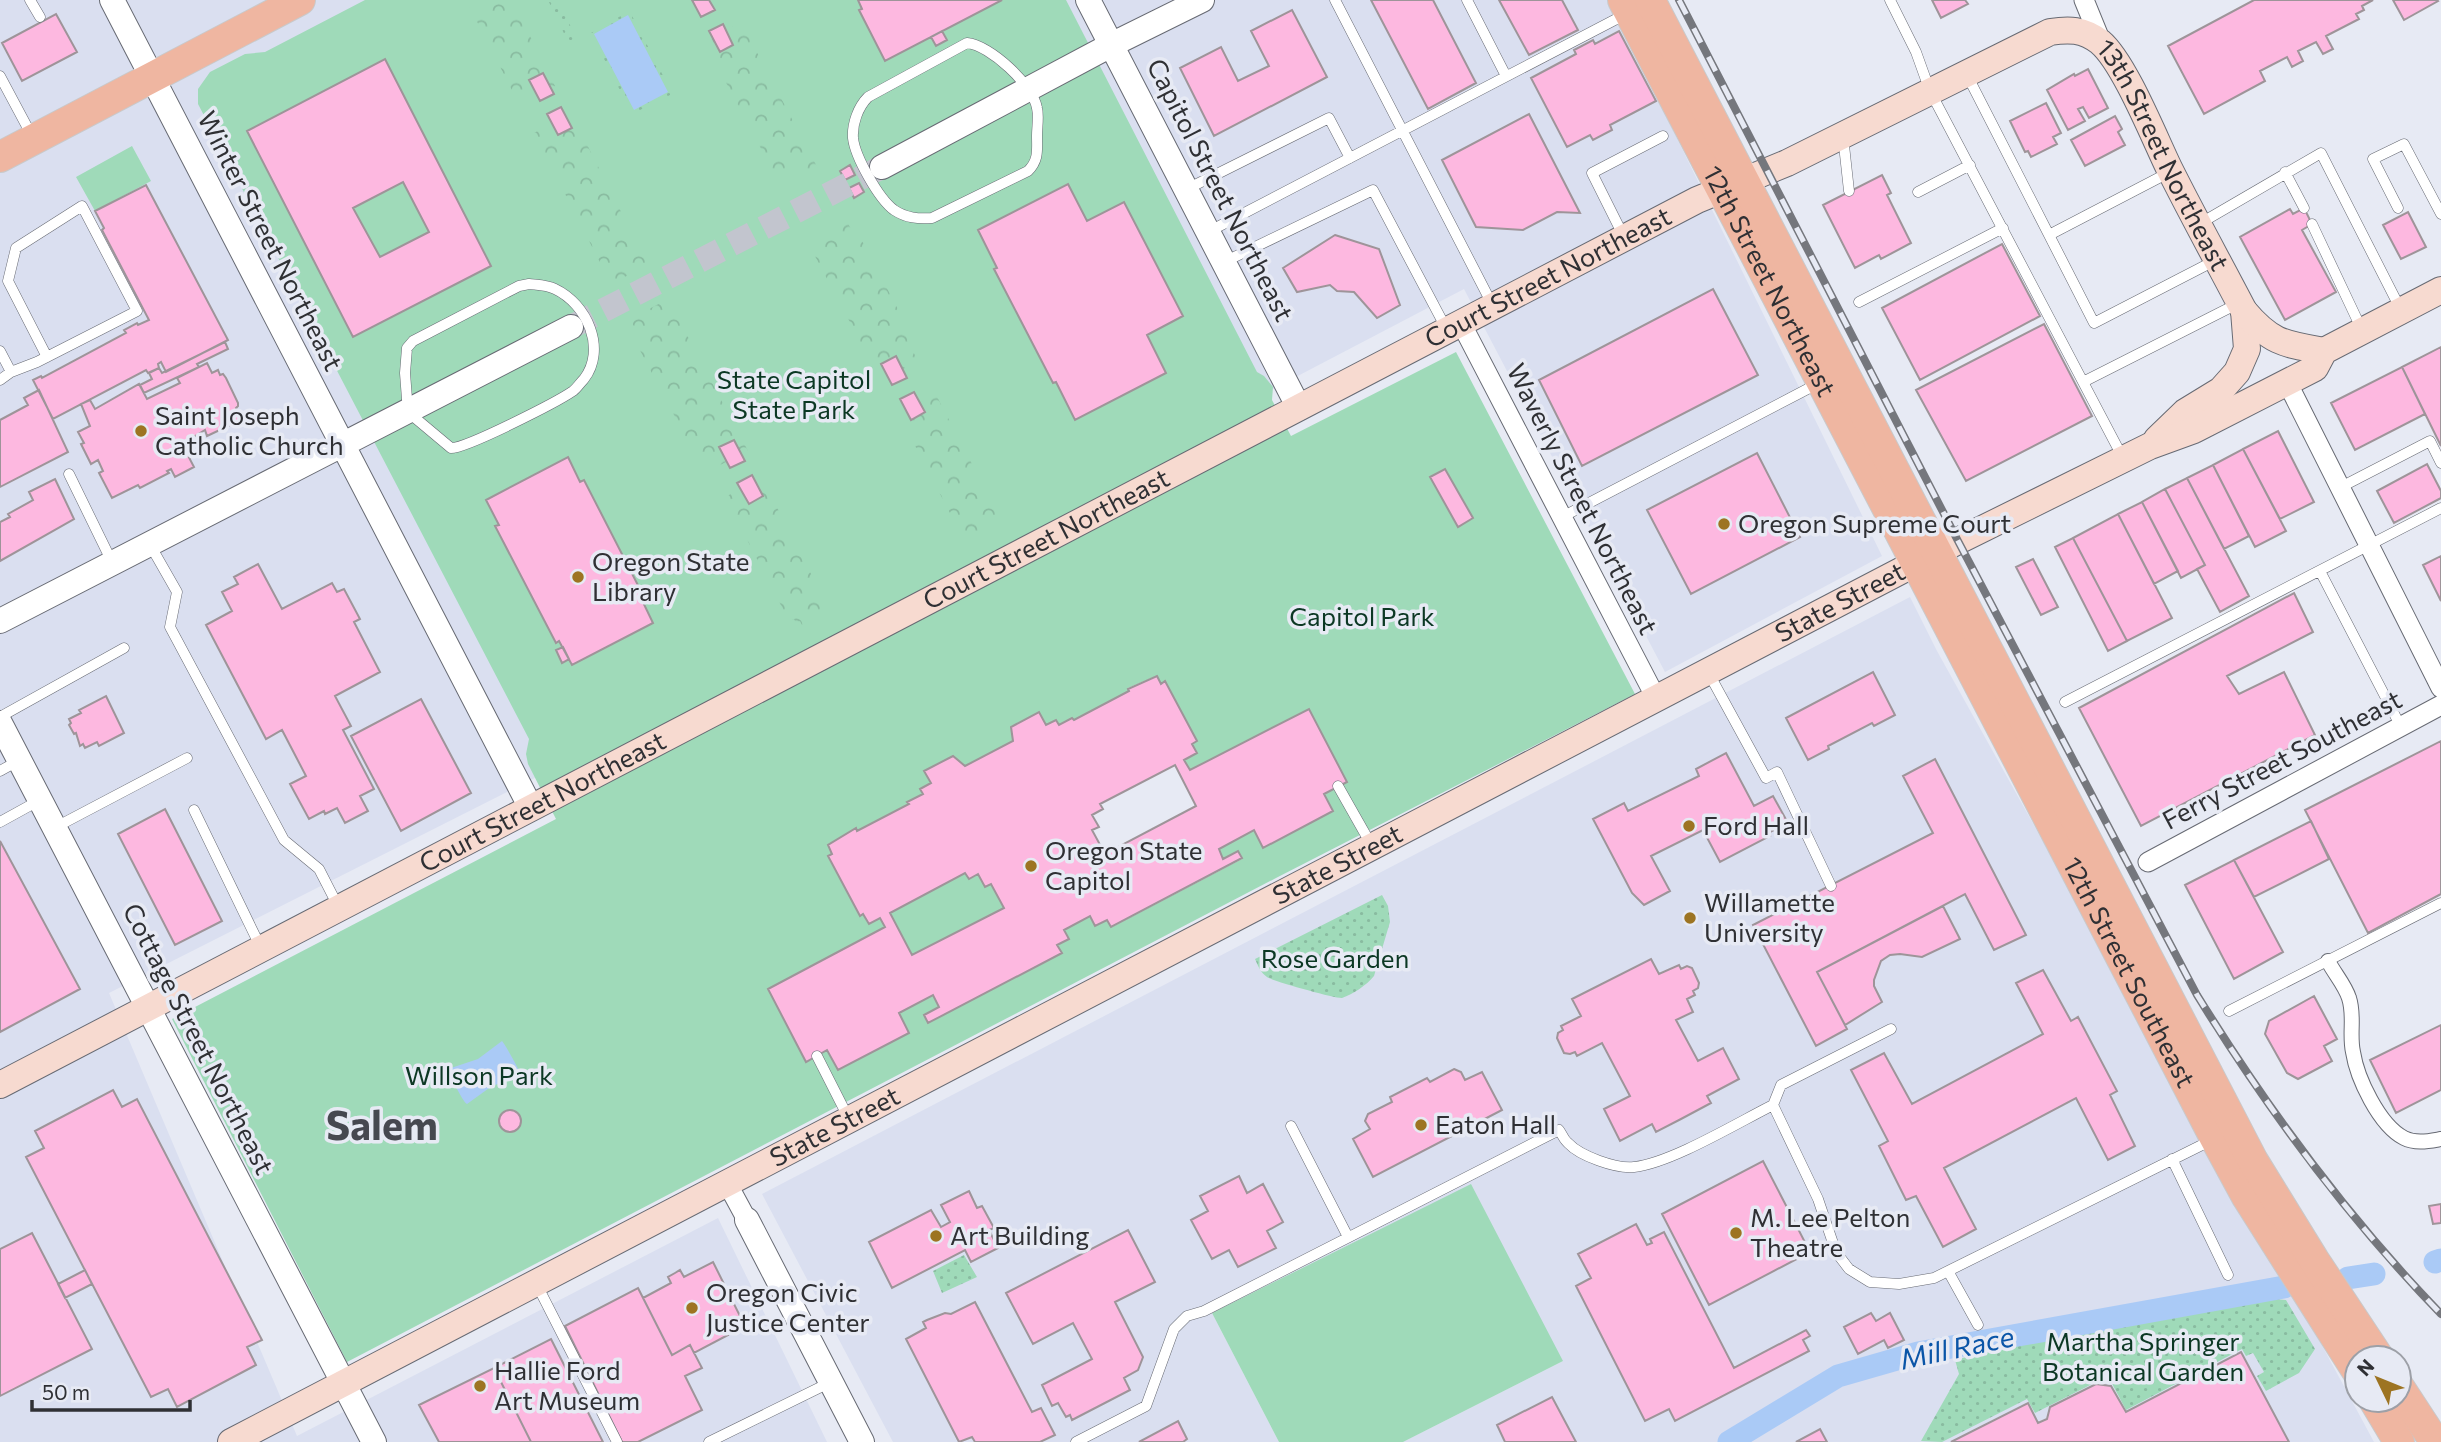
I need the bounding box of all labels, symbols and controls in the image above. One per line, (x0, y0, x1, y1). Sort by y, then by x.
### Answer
street label: 13th Street Northeast (2091, 32, 2237, 275)
street label: Capitol Street Northeast (1142, 53, 1301, 326)
street label: Winter Street Northeast (192, 105, 350, 375)
street label: 12th Street Northeast (1698, 160, 1843, 401)
street label: Court Street Northeast (1419, 199, 1676, 353)
street label: Waverly Street Northeast (1501, 358, 1665, 639)
park label: State Capitol State Park (717, 363, 871, 424)
place label: Saint Joseph Catholic Church (155, 399, 344, 460)
marker: Saint Joseph Catholic Church (133, 423, 149, 439)
street label: Court Street Northeast (917, 461, 1174, 615)
place label: Oregon Supreme Court (1738, 507, 2011, 538)
marker: Oregon Supreme Court (1716, 516, 1732, 532)
place label: Oregon State Library (592, 545, 750, 606)
street label: State Street (1769, 555, 1910, 648)
marker: Oregon State Library (570, 569, 586, 585)
park label: Capitol Park (1289, 600, 1435, 631)
street label: Ferry Street Southeast (2156, 682, 2406, 835)
street label: Court Street Northeast (414, 724, 670, 878)
place label: Ford Hall (1703, 809, 1809, 840)
street label: State Street (1267, 817, 1407, 910)
marker: Ford Hall (1681, 818, 1697, 834)
place label: Oregon State Capitol (1045, 834, 1203, 895)
street label: 12th Street Southeast (2057, 851, 2203, 1092)
marker: Oregon State Capitol (1023, 858, 1039, 874)
place label: Willamette University (1704, 886, 1835, 947)
street label: Cottage Street Northeast (117, 898, 281, 1179)
marker: Willamette University (1682, 910, 1698, 926)
park label: Rose Garden (1261, 942, 1409, 973)
park label: Willson Park (405, 1059, 553, 1090)
street label: State Street (764, 1079, 904, 1172)
district label: Salem (326, 1099, 438, 1148)
place label: Eaton Hall (1435, 1108, 1556, 1139)
marker: Eaton Hall (1413, 1117, 1429, 1133)
place label: M. Lee Pelton Theatre (1750, 1201, 1910, 1262)
place label: Art Building (950, 1219, 1089, 1250)
marker: M. Lee Pelton Theatre (1728, 1225, 1744, 1241)
marker: Art Building (928, 1228, 944, 1244)
place label: Oregon Civic Justice Center (706, 1276, 870, 1337)
marker: Oregon Civic Justice Center (684, 1300, 700, 1316)
water label: Mill Race (1897, 1318, 2017, 1376)
park label: Martha Springer Botanical Garden (2042, 1325, 2244, 1386)
north arrow (2343, 1344, 2413, 1414)
place label: Hallie Ford Art Museum (494, 1354, 640, 1415)
text: N (2352, 1354, 2378, 1380)
scale bar (32, 1368, 189, 1412)
marker: Hallie Ford Art Museum (472, 1378, 488, 1394)
text: 50 m (42, 1379, 90, 1404)

